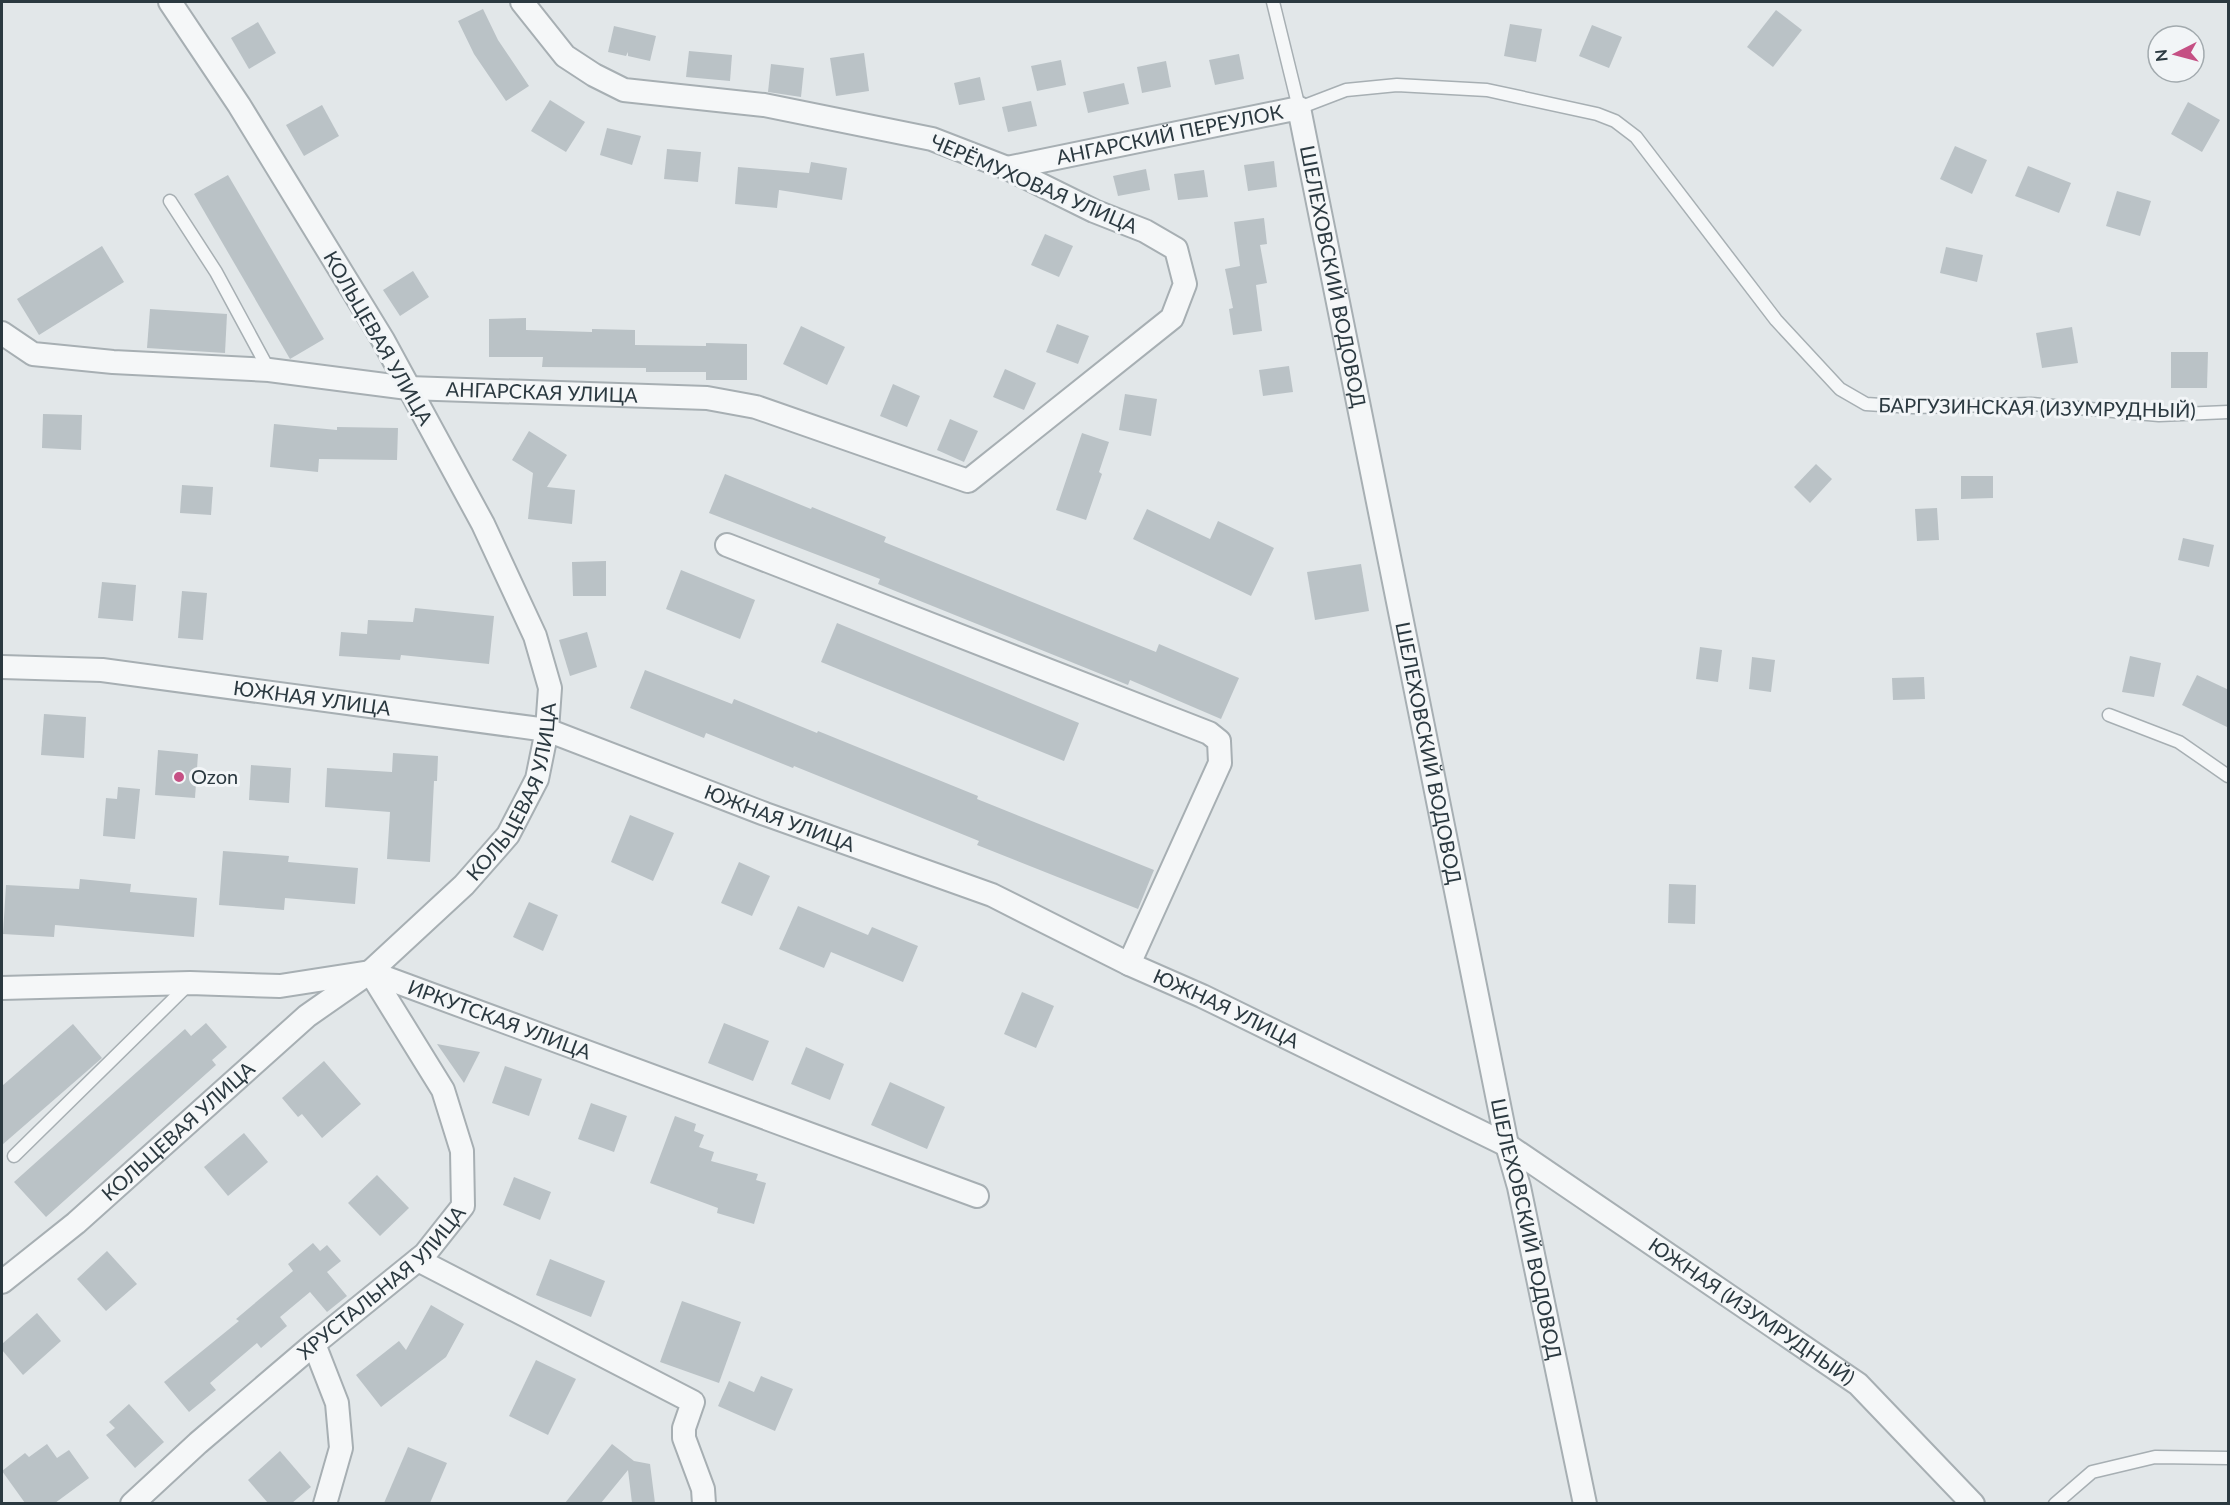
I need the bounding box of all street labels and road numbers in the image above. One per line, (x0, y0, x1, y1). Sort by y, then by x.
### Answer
street label: АНГАРСКИЙ ПЕРЕУЛОК (1054, 99, 1285, 169)
street label: ЧЕРЁМУХОВАЯ УЛИЦА (927, 129, 1142, 238)
street label: ШЕЛЕХОВСКИЙ ВОДОВОД (1296, 143, 1372, 410)
street label: КОЛЬЦЕВАЯ УЛИЦА (319, 246, 439, 429)
street label: АНГАРСКАЯ УЛИЦА (445, 376, 639, 407)
street label: БАРГУЗИНСКАЯ (ИЗУМРУДНЫЙ) (1878, 392, 2196, 422)
street label: ШЕЛЕХОВСКИЙ ВОДОВОД (1391, 620, 1467, 886)
street label: ЮЖНАЯ УЛИЦА (232, 675, 393, 720)
street label: КОЛЬЦЕВАЯ УЛИЦА (461, 701, 560, 885)
street label: ЮЖНАЯ УЛИЦА (701, 779, 859, 856)
street label: ЮЖНАЯ УЛИЦА (1150, 963, 1304, 1053)
street label: ИРКУТСКАЯ УЛИЦА (405, 974, 595, 1064)
street label: КОЛЬЦЕВАЯ УЛИЦА (96, 1056, 259, 1205)
street label: ШЕЛЕХОВСКИЙ ВОДОВОД (1487, 1096, 1568, 1362)
street label: ХРУСТАЛЬНАЯ УЛИЦА (292, 1200, 470, 1364)
street label: ЮЖНАЯ (ИЗУМРУДНЫЙ) (1644, 1232, 1860, 1389)

